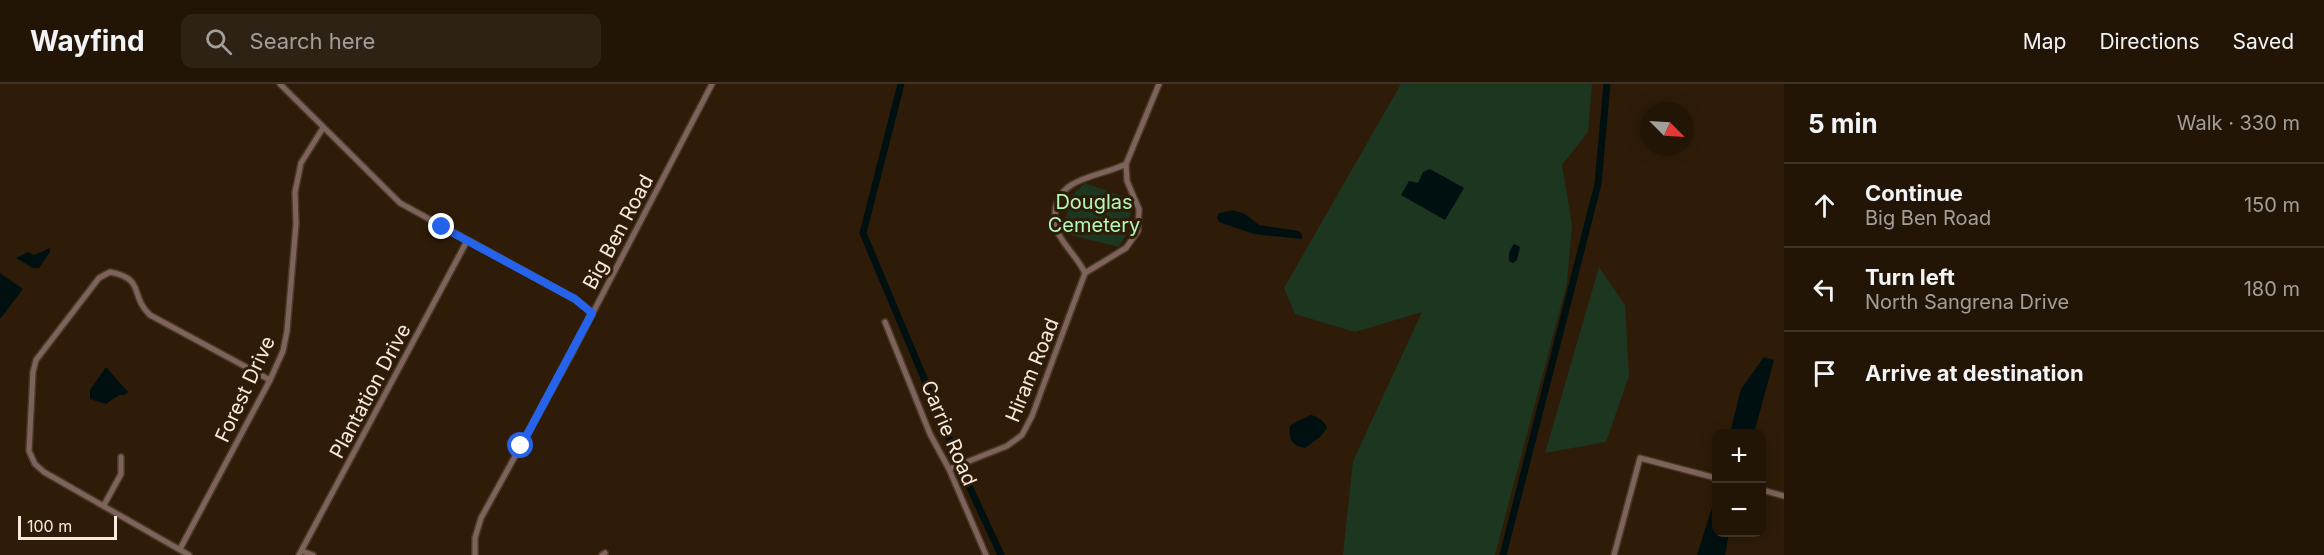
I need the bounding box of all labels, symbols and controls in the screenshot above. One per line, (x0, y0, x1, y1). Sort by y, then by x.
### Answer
search box (181, 14, 601, 68)
text: Wayfind (30, 24, 145, 58)
icon: search (202, 25, 235, 58)
text: Search here (250, 28, 375, 54)
text: Map (2023, 29, 2066, 54)
text: Directions (2099, 29, 2200, 54)
text: Saved (2233, 29, 2294, 54)
north arrow (1640, 102, 1694, 156)
text: 5 min (1808, 108, 1878, 139)
text: Walk · 330 m (2177, 111, 2300, 135)
street label: Big Ben Road (578, 171, 658, 293)
text: Continue (1865, 180, 1963, 206)
icon: ahead (1808, 189, 1841, 222)
park label: Douglas Cemetery (1048, 190, 1140, 237)
text: 150 m (2244, 193, 2300, 217)
text: Big Ben Road (1865, 206, 1991, 230)
route end (428, 213, 454, 239)
text: Turn left (1865, 264, 1955, 290)
icon: left (1808, 273, 1841, 306)
text: 180 m (2244, 277, 2300, 301)
text: North Sangrena Drive (1865, 290, 2069, 314)
street label: Hiram Road (1000, 315, 1064, 425)
street label: Plantation Drive (324, 320, 416, 462)
street label: Forest Drive (210, 332, 280, 446)
icon: arrive (1808, 357, 1841, 390)
text: Arrive at destination (1865, 360, 2084, 386)
street label: Carrie Road (916, 377, 982, 489)
map controls (1712, 429, 1766, 537)
button: + (1712, 429, 1766, 483)
route start (507, 432, 533, 458)
button: − (1712, 483, 1766, 537)
scale bar (18, 513, 117, 540)
text: 100 m (27, 516, 72, 536)

